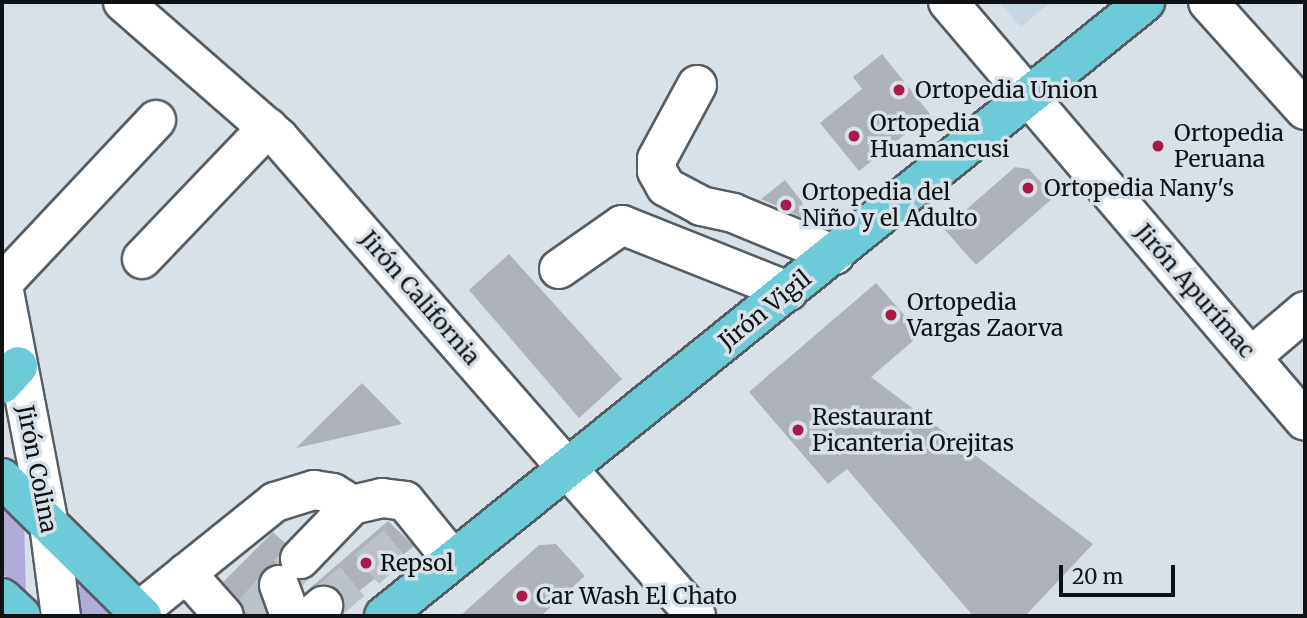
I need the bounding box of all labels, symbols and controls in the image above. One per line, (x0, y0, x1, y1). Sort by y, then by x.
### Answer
place label: Ortopedia Union (915, 76, 1098, 104)
marker: Ortopedia Union (889, 80, 909, 100)
place label: Ortopedia Huamancusi (870, 109, 1010, 163)
place label: Ortopedia Peruana (1174, 119, 1284, 173)
marker: Ortopedia Huamancusi (844, 126, 864, 146)
marker: Ortopedia Peruana (1148, 136, 1168, 156)
place label: Ortopedia Nany's (1044, 174, 1234, 202)
place label: Ortopedia del Niño y el Adulto (802, 178, 977, 232)
marker: Ortopedia Nany's (1018, 178, 1038, 198)
marker: Ortopedia del Niño y el Adulto (776, 195, 796, 215)
street label: Jirón Apurímac (1129, 218, 1261, 364)
street label: Jirón California (354, 225, 486, 371)
street label: Jirón Vigil (713, 265, 817, 355)
place label: Ortopedia Vargas Zaorva (907, 288, 1063, 342)
marker: Ortopedia Vargas Zaorva (881, 305, 901, 325)
street label: Jirón Colina (11, 403, 63, 535)
place label: Restaurant Picanteria Orejitas (812, 403, 1014, 457)
marker: Restaurant Picanteria Orejitas (790, 422, 806, 438)
place label: Repsol (380, 549, 454, 577)
scale bar (1062, 552, 1178, 596)
marker: Repsol (358, 555, 374, 571)
text: 20 m (1072, 563, 1123, 590)
place label: Car Wash El Chato (536, 582, 737, 610)
marker: Car Wash El Chato (514, 588, 530, 604)

